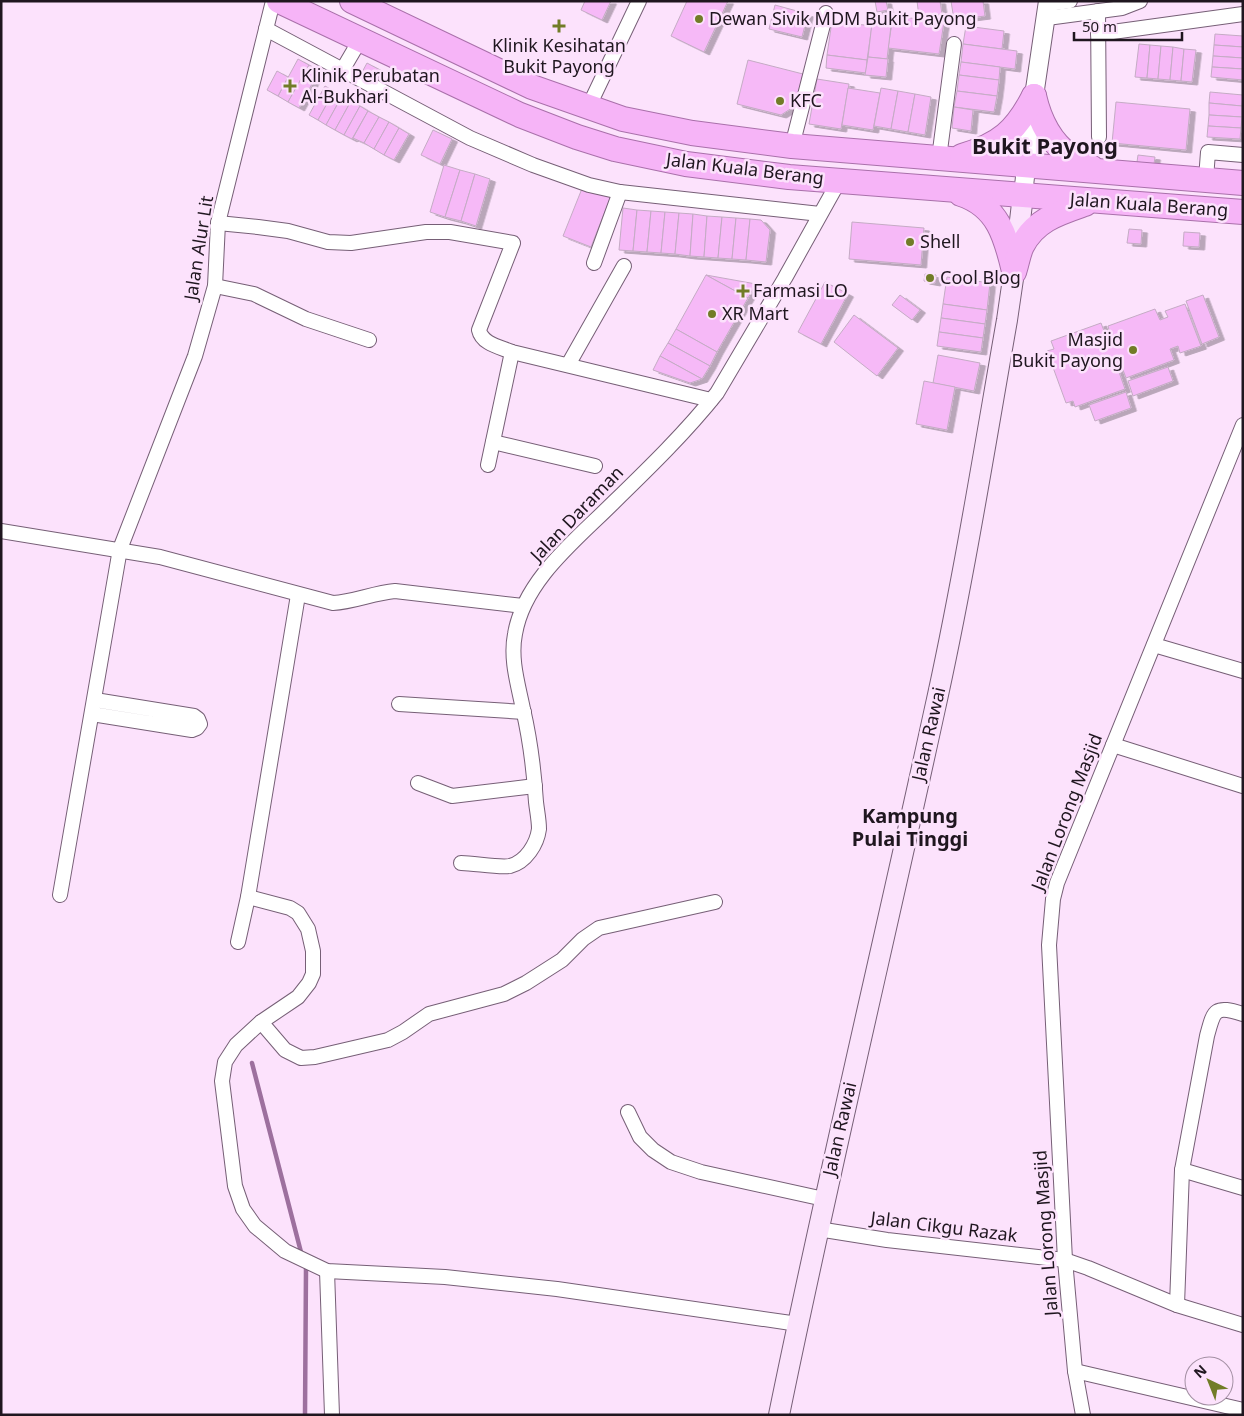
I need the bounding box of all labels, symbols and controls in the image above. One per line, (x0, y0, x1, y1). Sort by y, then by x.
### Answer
place label: Dewan Sivik MDM Bukit Payong (709, 6, 977, 30)
scale bar (1074, 10, 1182, 42)
marker: Dewan Sivik MDM Bukit Payong (693, 13, 705, 25)
text: 50 m (1082, 16, 1117, 36)
marker: Klinik Kesihatan Bukit Payong (552, 19, 566, 33)
place label: Klinik Kesihatan Bukit Payong (492, 33, 626, 78)
place label: Klinik Perubatan Al-Bukhari (301, 63, 440, 108)
marker: Klinik Perubatan Al-Bukhari (283, 79, 297, 93)
place label: KFC (790, 88, 822, 112)
marker: KFC (774, 95, 786, 107)
district label: Bukit Payong (972, 130, 1118, 160)
street label: Jalan Kuala Berang (663, 146, 825, 190)
street label: Jalan Kuala Berang (1067, 186, 1229, 222)
street label: Jalan Alur Lit (178, 193, 218, 304)
place label: Shell (920, 229, 960, 253)
marker: Shell (904, 236, 916, 248)
place label: Cool Blog (940, 265, 1021, 289)
marker: Cool Blog (924, 272, 936, 284)
place label: Farmasi LO (753, 278, 848, 302)
marker: Farmasi LO (737, 285, 749, 297)
place label: XR Mart (722, 301, 789, 325)
marker: XR Mart (706, 308, 718, 320)
place label: Masjid Bukit Payong (1011, 327, 1123, 372)
marker: Masjid Bukit Payong (1127, 344, 1139, 356)
street label: Jalan Daraman (523, 460, 628, 568)
street label: Jalan Rawai (905, 684, 950, 785)
street label: Jalan Lorong Masjid (1024, 730, 1107, 895)
district label: Kampung Pulai Tinggi (852, 802, 968, 852)
street label: Jalan Rawai (816, 1079, 861, 1180)
street label: Jalan Lorong Masjid (1027, 1149, 1063, 1319)
street label: Jalan Cikgu Razak (867, 1205, 1019, 1247)
north arrow (1184, 1356, 1234, 1406)
text: N (1189, 1360, 1210, 1382)

